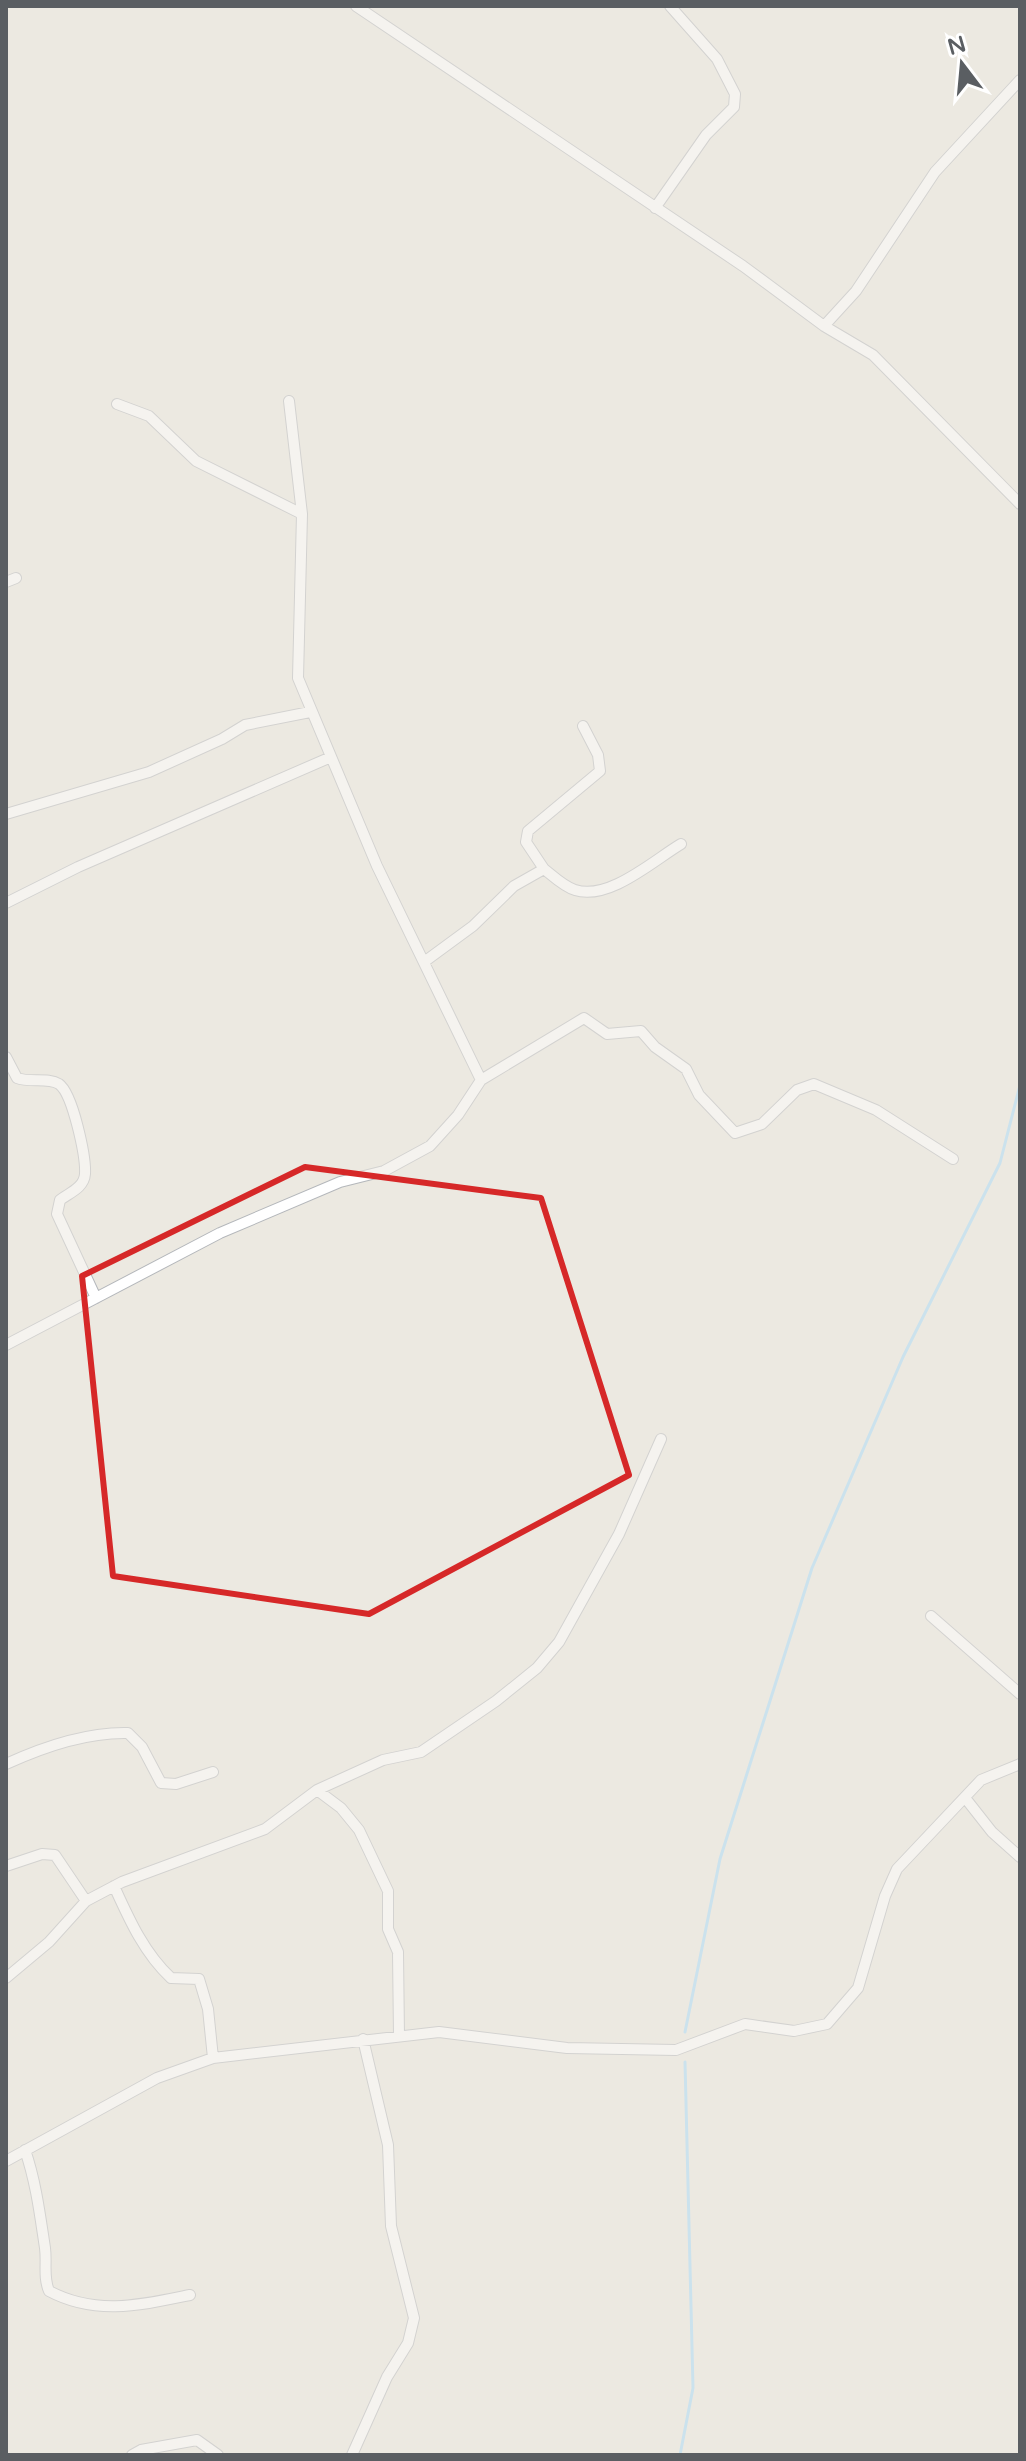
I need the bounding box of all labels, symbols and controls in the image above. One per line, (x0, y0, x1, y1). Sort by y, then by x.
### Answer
north arrow (922, 24, 1002, 104)
text: N (945, 31, 969, 61)

